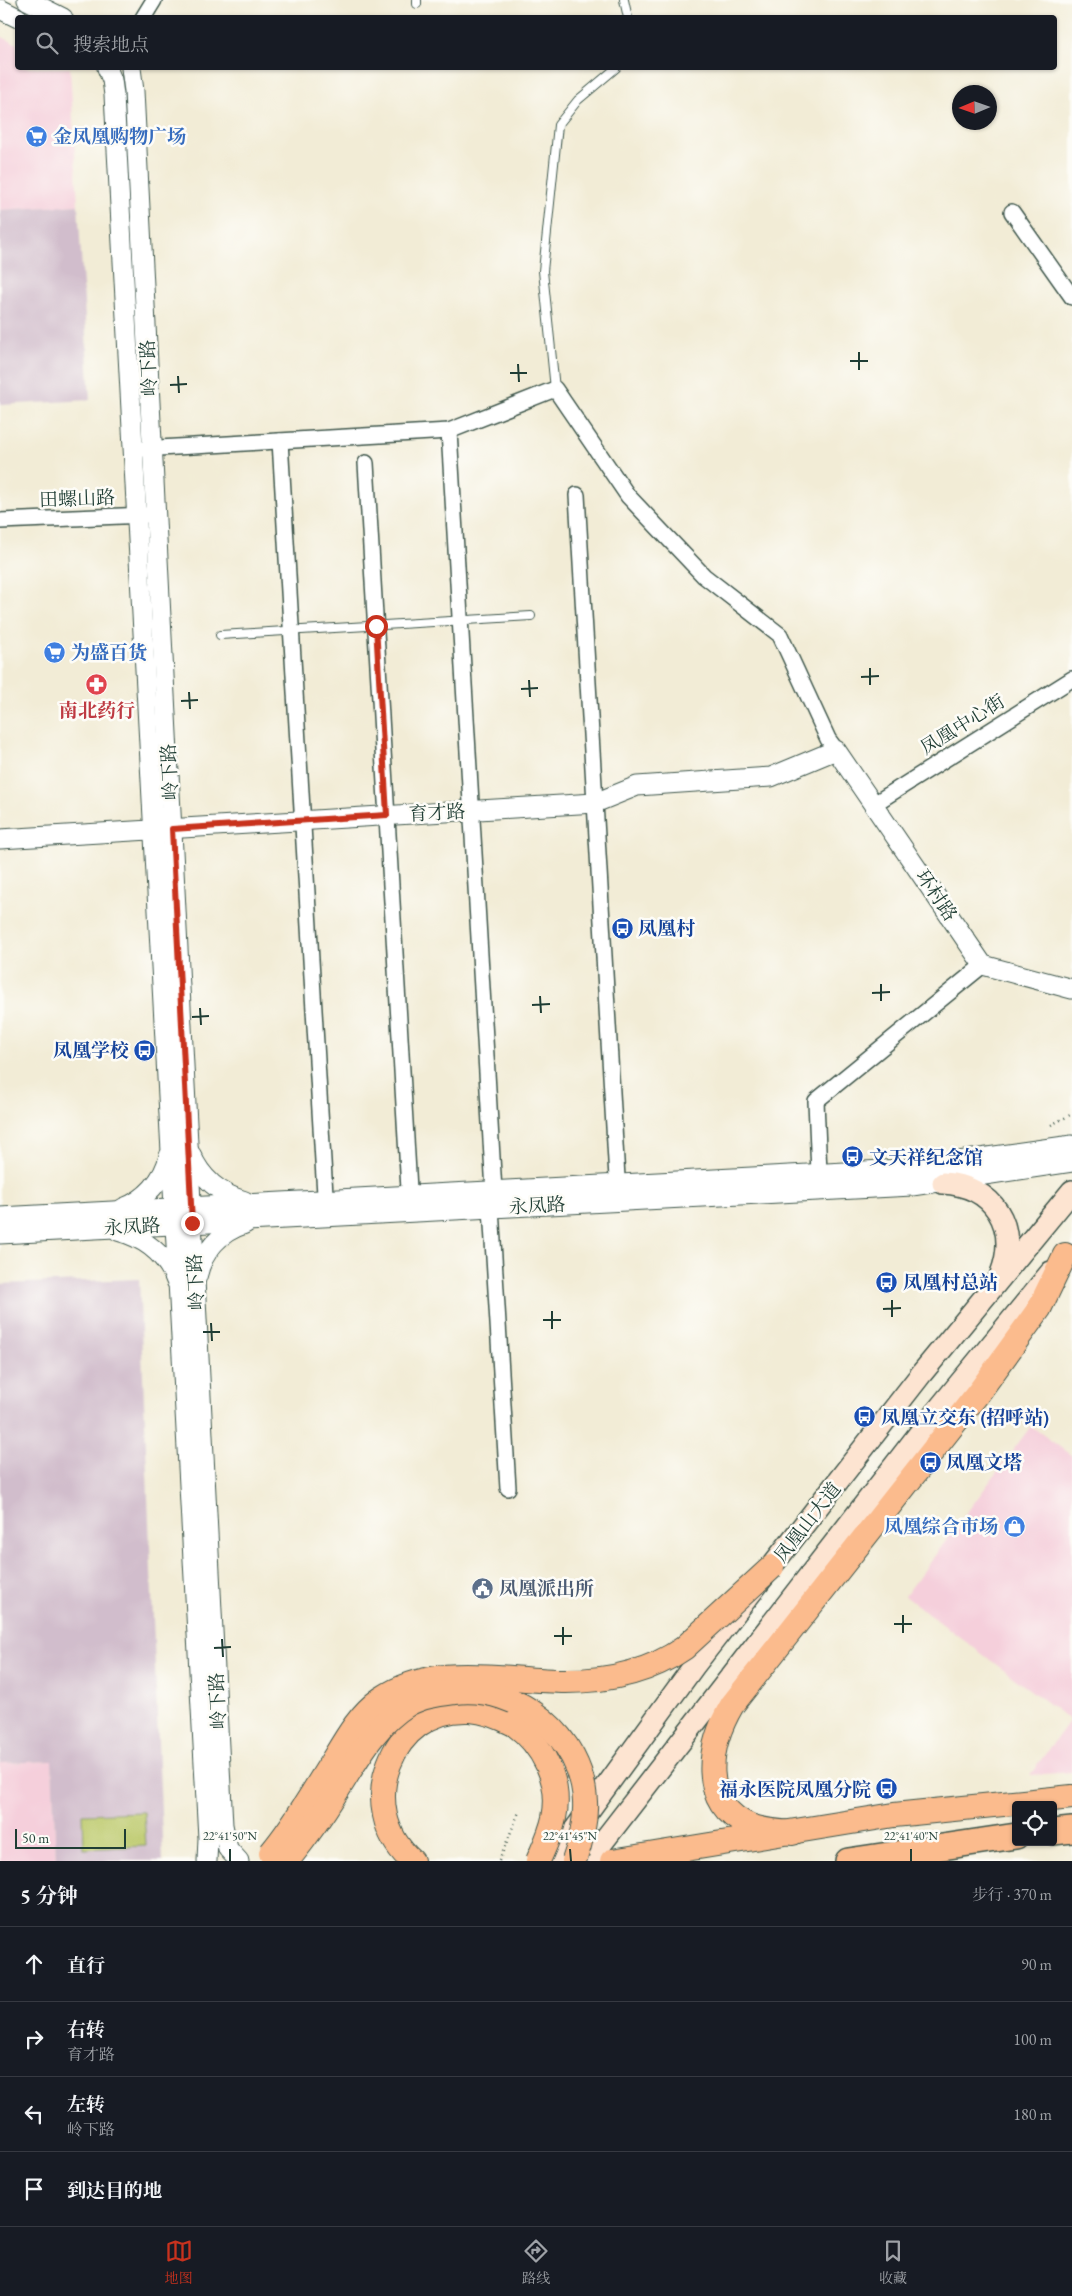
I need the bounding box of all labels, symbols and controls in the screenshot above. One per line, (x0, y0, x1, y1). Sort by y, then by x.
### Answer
search box (15, 15, 1057, 70)
icon: search (33, 29, 61, 57)
text: 搜索地点 (73, 32, 149, 57)
north arrow (952, 85, 997, 130)
supermarket icon: 金凤凰购物广场 (25, 124, 49, 148)
place label: 金凤凰购物广场 (53, 124, 186, 149)
street label: 岭下路 (135, 339, 162, 397)
street label: 田螺山路 (39, 485, 115, 512)
route start (365, 615, 388, 638)
supermarket icon: 为盛百货 (43, 640, 67, 664)
place label: 为盛百货 (71, 640, 147, 665)
pharmacy icon: 南北药行 (85, 672, 109, 696)
street label: 凤凰中心街 (915, 689, 1009, 760)
place label: 南北药行 (59, 698, 135, 723)
street label: 岭下路 (156, 743, 183, 801)
street label: 育才路 (408, 799, 466, 826)
street label: 环村路 (910, 865, 963, 926)
bus stop icon: 凤凰村 (610, 916, 634, 940)
place label: 凤凰村 (638, 916, 695, 941)
place label: 凤凰学校 (53, 1038, 129, 1063)
bus stop icon: 凤凰学校 (133, 1038, 157, 1062)
bus stop icon: 文天祥纪念馆 (841, 1145, 865, 1169)
place label: 文天祥纪念馆 (869, 1145, 983, 1170)
street label: 永凤路 (508, 1192, 566, 1219)
route end (181, 1212, 204, 1235)
street label: 永凤路 (103, 1213, 161, 1240)
street label: 岭下路 (182, 1253, 209, 1311)
bus stop icon: 凤凰村总站 (875, 1270, 899, 1294)
place label: 凤凰村总站 (903, 1270, 998, 1295)
bus stop icon: 凤凰立交东 (招呼站) (853, 1405, 877, 1429)
place label: 凤凰立交东 (招呼站) (881, 1405, 1049, 1430)
bus stop icon: 凤凰文塔 (918, 1450, 942, 1474)
place label: 凤凰文塔 (946, 1450, 1022, 1475)
street label: 凤凰山大道 (768, 1477, 846, 1567)
place label: 凤凰综合市场 (884, 1514, 998, 1539)
shop icon: 凤凰综合市场 (1002, 1514, 1026, 1538)
public building icon: 凤凰派出所 (471, 1576, 495, 1600)
place label: 凤凰派出所 (499, 1576, 594, 1601)
street label: 岭下路 (204, 1672, 231, 1730)
place label: 福永医院凤凰分院 (719, 1777, 871, 1802)
bus stop icon: 福永医院凤凰分院 (875, 1777, 899, 1801)
map controls (1012, 1801, 1057, 1846)
button: locate (1012, 1801, 1057, 1846)
scale bar (15, 1826, 126, 1849)
text: 22°41'50"N (203, 1828, 257, 1844)
text: 22°41'45"N (543, 1828, 597, 1844)
text: 22°41'40"N (884, 1828, 938, 1844)
text: 50 m (22, 1829, 49, 1847)
text: 5 分钟 (20, 1882, 78, 1909)
text: 步行 · 370 m (972, 1884, 1052, 1905)
icon: ahead (20, 1950, 48, 1978)
text: 直行 (67, 1953, 105, 1978)
text: 90 m (1021, 1954, 1052, 1975)
text: 右转 (67, 2017, 105, 2042)
icon: right (20, 2025, 48, 2053)
text: 100 m (1013, 2029, 1052, 2050)
text: 育才路 (67, 2044, 115, 2065)
text: 左转 (67, 2092, 105, 2117)
icon: left (20, 2100, 48, 2128)
text: 180 m (1013, 2104, 1052, 2125)
text: 岭下路 (67, 2119, 115, 2140)
icon: arrive (20, 2175, 48, 2203)
text: 到达目的地 (67, 2178, 162, 2203)
tab: 地图 (165, 2237, 193, 2287)
tab: 路线 (522, 2237, 550, 2287)
tab: 收藏 (879, 2237, 907, 2287)

